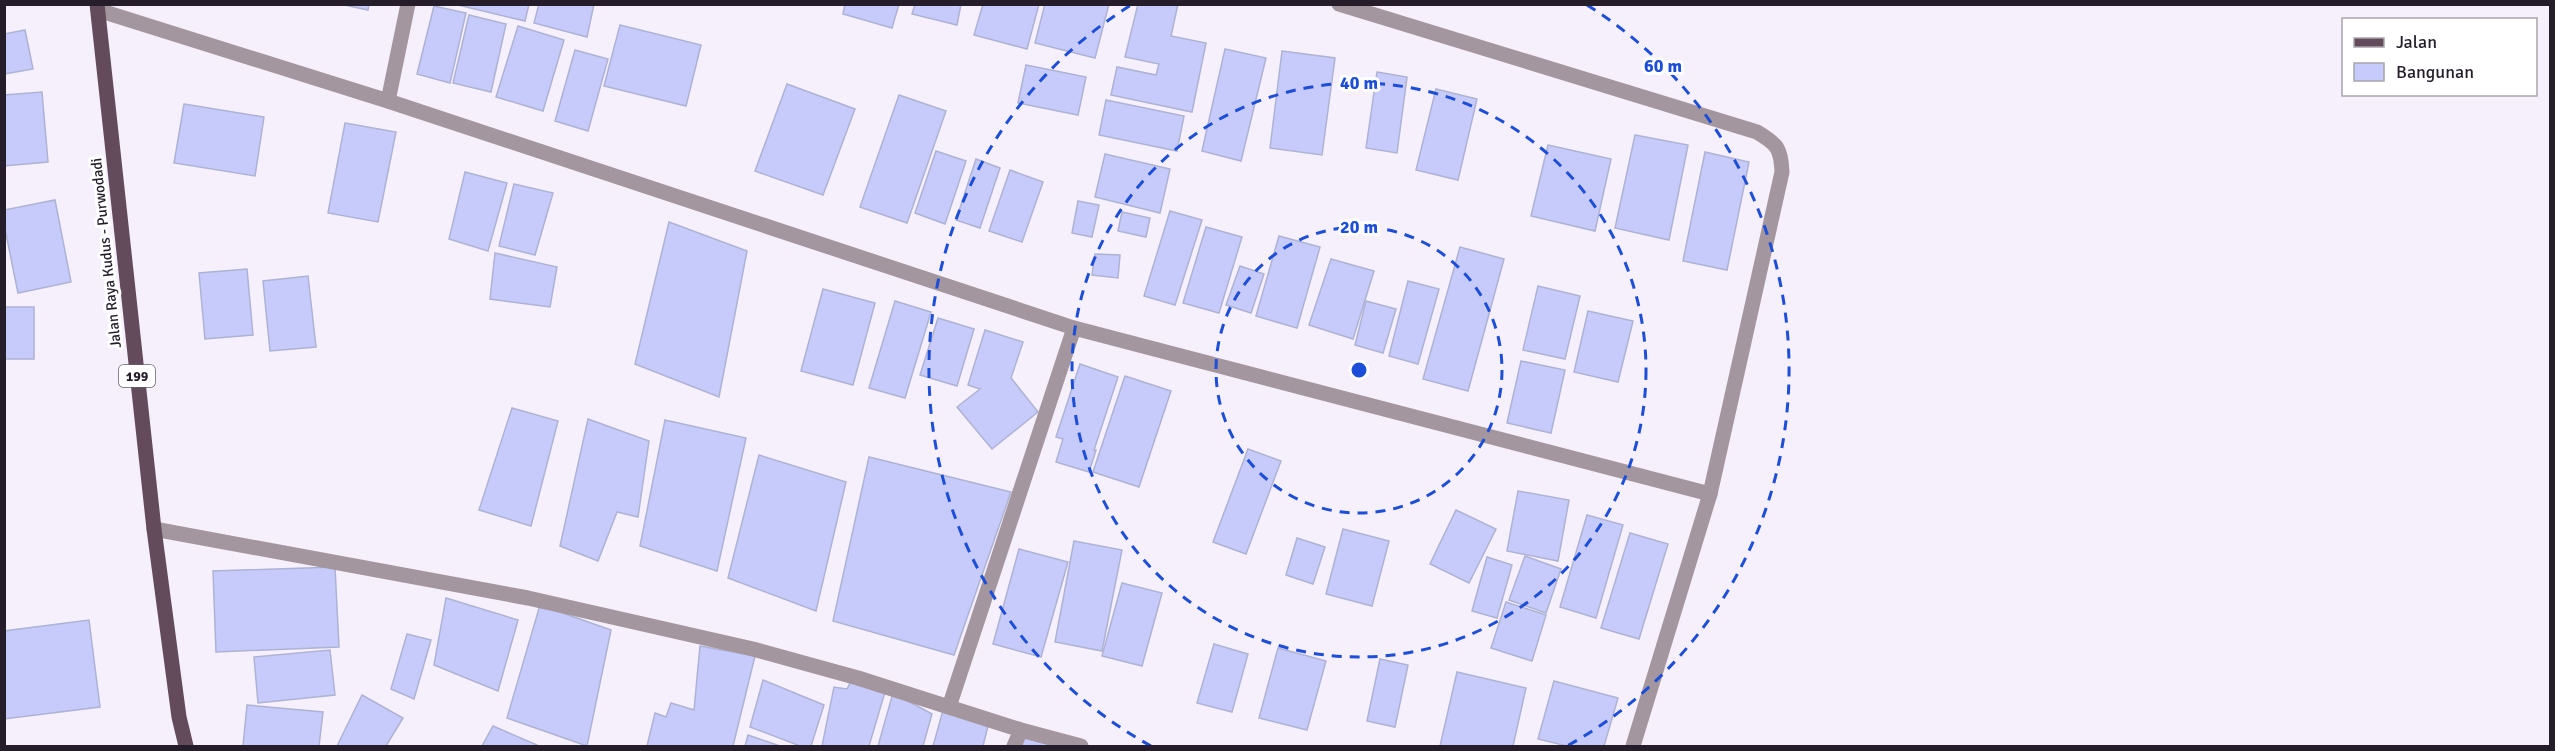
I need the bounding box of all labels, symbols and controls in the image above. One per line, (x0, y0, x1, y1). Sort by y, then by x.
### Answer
legend (2342, 18, 2537, 96)
text: Jalan (2396, 31, 2437, 53)
text: 60 m (1644, 55, 1682, 77)
text: Bangunan (2396, 61, 2474, 83)
text: 40 m (1340, 72, 1378, 94)
street label: Jalan Raya Kudus - Purwodadi (87, 157, 125, 349)
text: 20 m (1340, 216, 1378, 238)
centre of rings (1349, 360, 1369, 380)
road number: 199 (119, 365, 155, 387)

